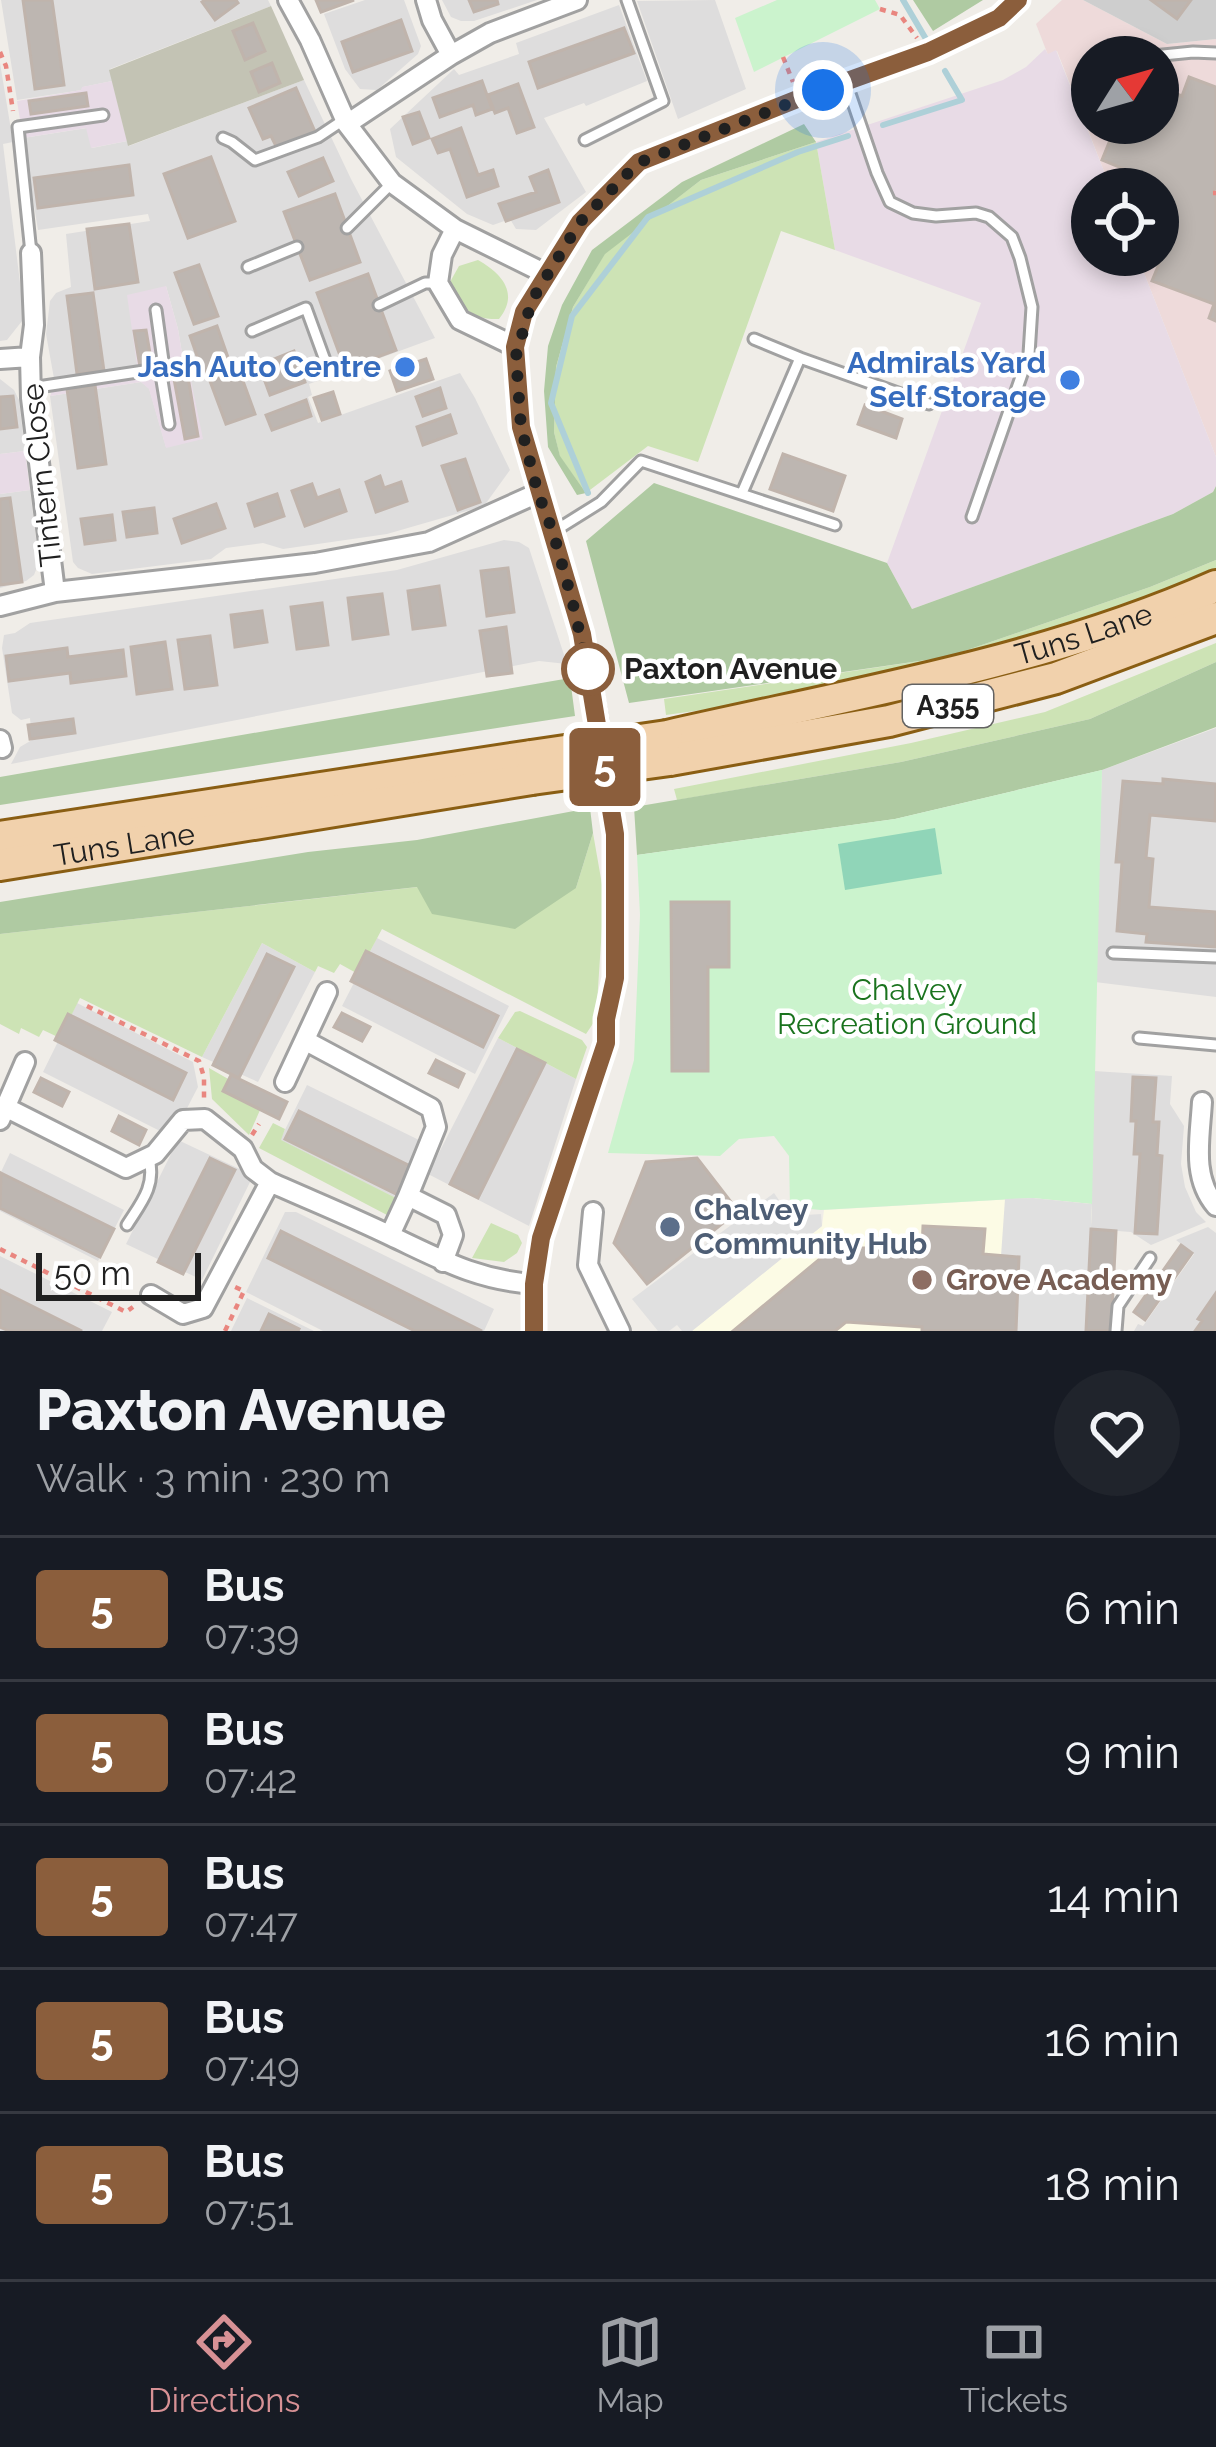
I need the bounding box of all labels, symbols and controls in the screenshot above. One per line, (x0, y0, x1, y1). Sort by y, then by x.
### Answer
north arrow (1071, 36, 1179, 144)
map controls (1071, 36, 1179, 276)
your location (793, 60, 853, 120)
button: locate (1071, 168, 1179, 276)
place label: Admirals Yard Self Storage (847, 345, 1046, 414)
place label: Jash Auto Centre (138, 349, 381, 384)
marker: Jash Auto Centre (392, 354, 418, 380)
marker: Admirals Yard Self Storage (1057, 367, 1083, 393)
street label: Tintern Close (14, 382, 69, 568)
street label: Tuns Lane (1011, 596, 1157, 672)
marker: Paxton Avenue (563, 644, 613, 694)
place label: Paxton Avenue (624, 651, 837, 686)
road number: A355 (903, 685, 993, 727)
line badge: 5 (566, 728, 644, 806)
text: 5 (593, 742, 617, 791)
street label: Tuns Lane (51, 816, 197, 873)
park label: Chalvey Recreation Ground (777, 972, 1037, 1041)
place label: Chalvey Community Hub (694, 1192, 927, 1261)
marker: Chalvey Community Hub (657, 1214, 683, 1240)
scale bar (36, 1247, 201, 1300)
text: 50 m (54, 1254, 131, 1293)
place label: Grove Academy (946, 1262, 1173, 1297)
marker: Grove Academy (909, 1267, 935, 1293)
button: heart (1054, 1370, 1180, 1496)
text: Paxton Avenue (36, 1376, 446, 1443)
text: Walk · 3 min · 230 m (36, 1455, 390, 1501)
text: Bus (204, 1559, 285, 1612)
text: 6 min (1064, 1582, 1180, 1635)
text: 5 (90, 1584, 114, 1633)
text: 07:39 (204, 1612, 299, 1658)
text: Bus (204, 1703, 285, 1756)
text: 9 min (1065, 1726, 1180, 1779)
text: 5 (90, 1728, 114, 1777)
text: 07:42 (204, 1756, 297, 1802)
text: Bus (204, 1847, 285, 1900)
text: 14 min (1047, 1870, 1180, 1923)
text: 5 (90, 1872, 114, 1921)
text: 07:47 (204, 1900, 298, 1946)
text: Bus (204, 1991, 285, 2044)
text: 16 min (1045, 2014, 1180, 2067)
text: 5 (90, 2016, 114, 2065)
text: 07:49 (204, 2044, 300, 2090)
text: Bus (204, 2135, 285, 2188)
text: 18 min (1045, 2158, 1180, 2211)
text: 5 (90, 2160, 114, 2209)
text: 07:51 (204, 2188, 294, 2234)
tab: Directions (148, 2309, 300, 2420)
tab: Map (597, 2309, 664, 2420)
tab: Tickets (960, 2309, 1068, 2420)

